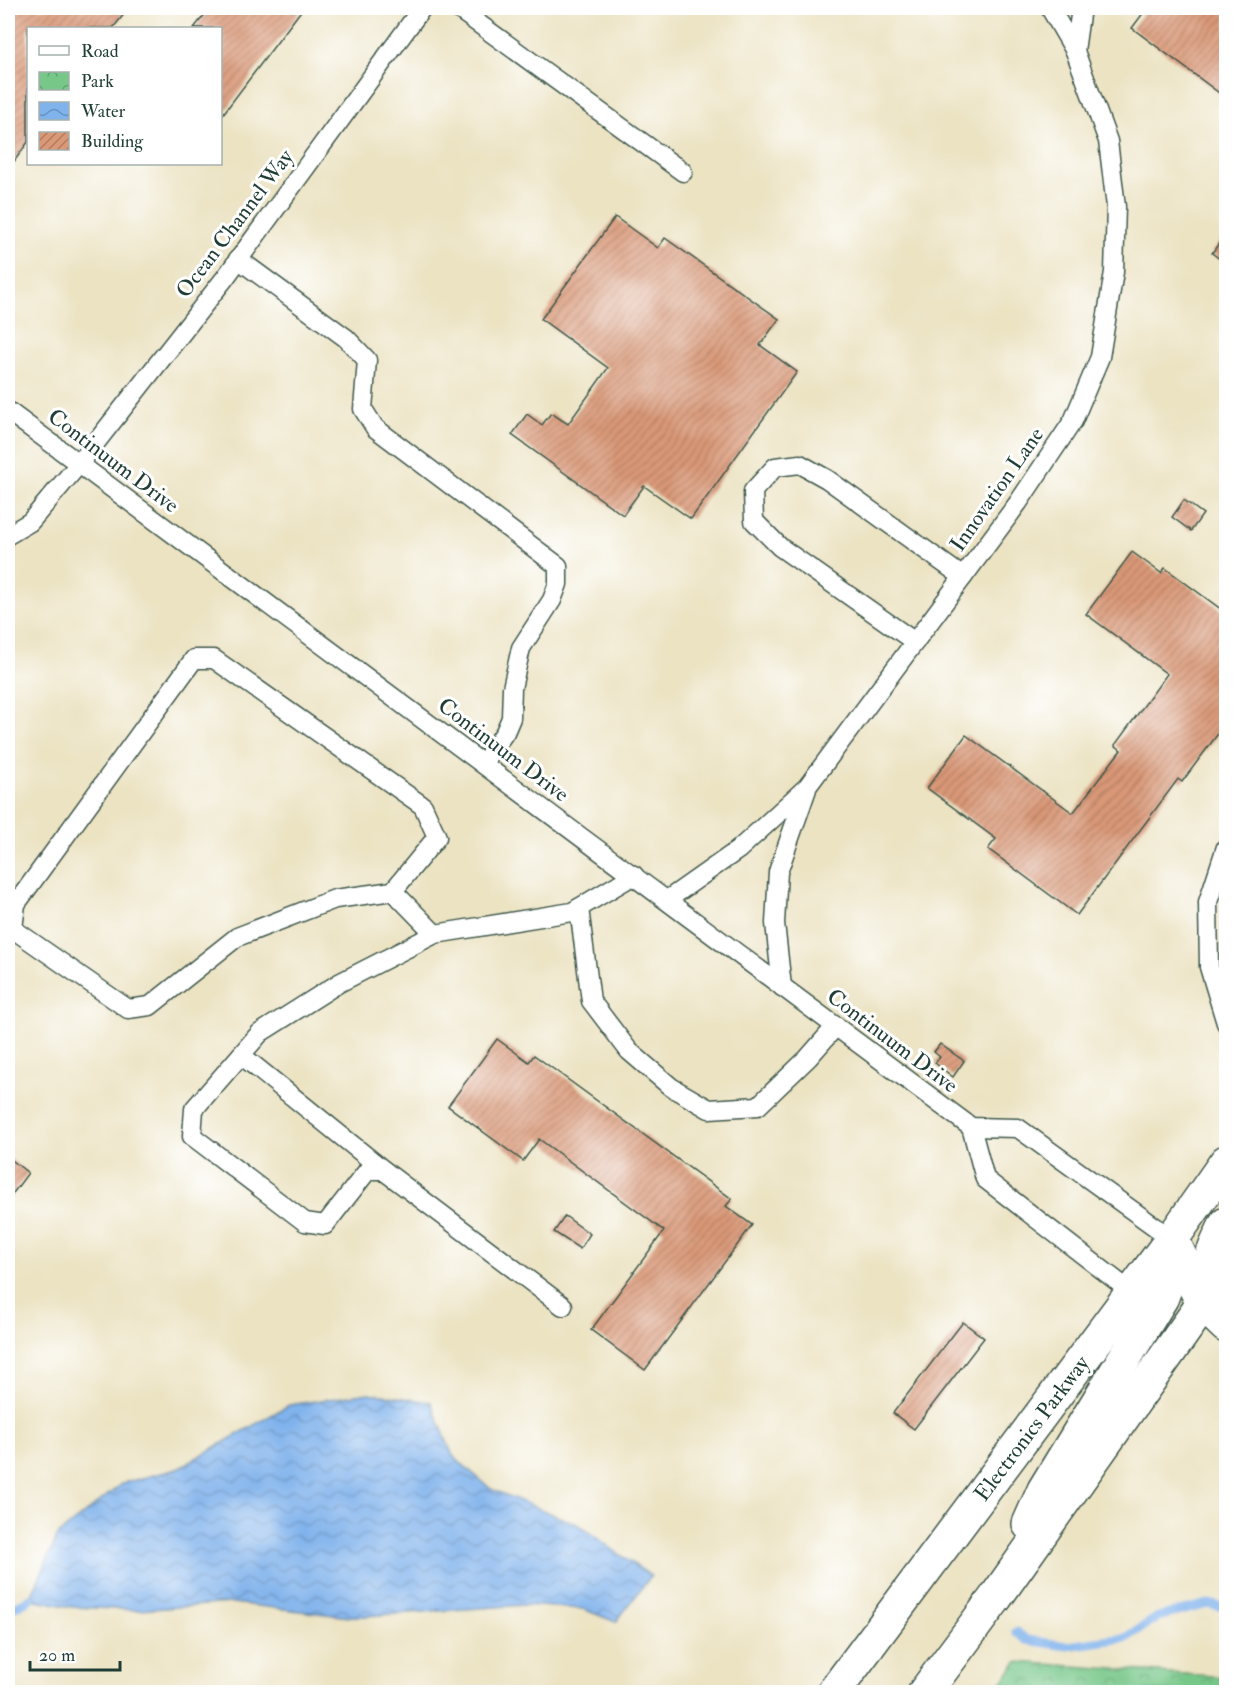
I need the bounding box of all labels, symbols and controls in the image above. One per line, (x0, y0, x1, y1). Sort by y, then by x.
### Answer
legend (27, 27, 222, 165)
text: Road (81, 40, 119, 63)
text: Park (81, 70, 114, 93)
text: Water (80, 100, 125, 123)
text: Building (81, 130, 144, 153)
street label: Ocean Channel Way (170, 144, 300, 303)
street label: Continuum Drive (42, 402, 184, 519)
street label: Innovation Lane (944, 422, 1050, 557)
street label: Continuum Drive (432, 691, 574, 808)
street label: Continuum Drive (821, 982, 963, 1099)
street label: Electronics Parkway (968, 1350, 1096, 1507)
scale bar (30, 1634, 120, 1672)
text: 20 m (39, 1644, 75, 1667)

